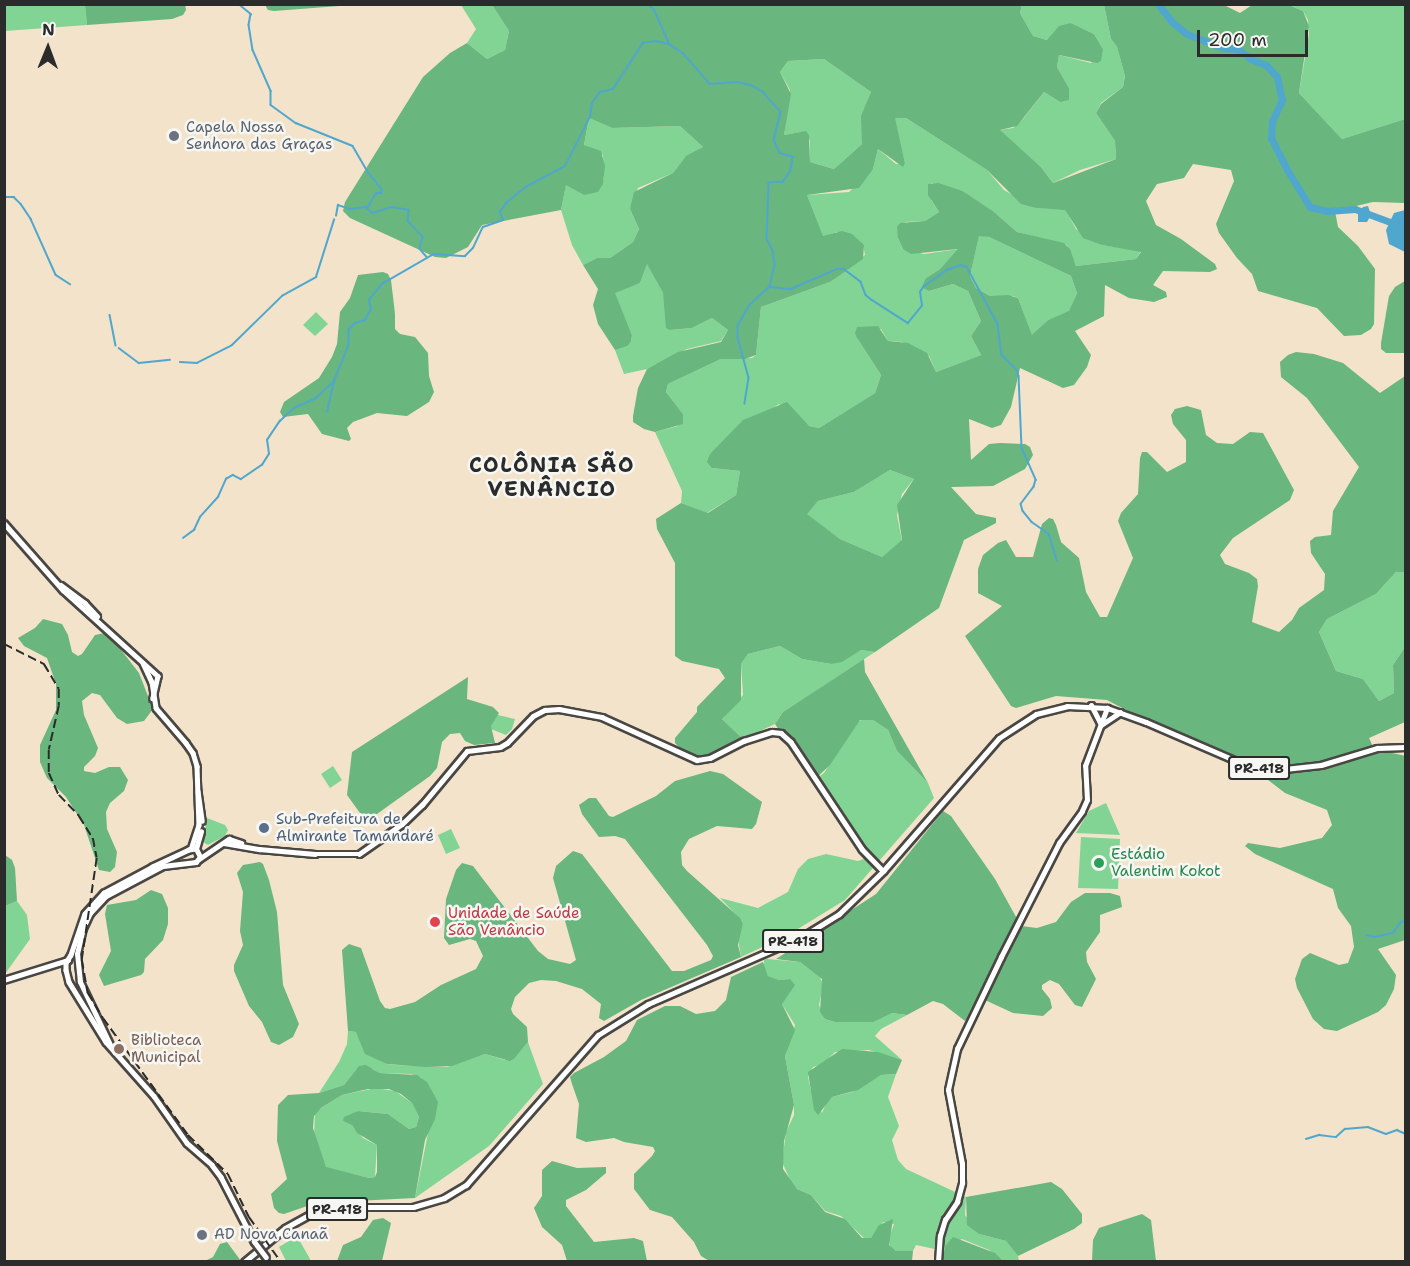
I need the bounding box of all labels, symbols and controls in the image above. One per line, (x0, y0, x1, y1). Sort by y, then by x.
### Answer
north arrow (18, 18, 78, 78)
scale bar (1200, 18, 1311, 56)
text: N (42, 19, 55, 40)
text: 200 m (1208, 28, 1267, 52)
place label: Capela Nossa Senhora das Graças (186, 118, 332, 153)
marker: Capela Nossa Senhora das Graças (167, 129, 181, 143)
district label: COLÔNIA SÃO VENÂNCIO (469, 452, 635, 502)
road number: PR-418 (1228, 757, 1290, 779)
place label: Sub-Prefeitura de Almirante Tamandaré (276, 810, 434, 845)
marker: Sub-Prefeitura de Almirante Tamandaré (257, 821, 271, 835)
place label: Estádio Valentim Kokot (1111, 845, 1221, 880)
marker: Estádio Valentim Kokot (1092, 856, 1106, 870)
place label: Unidade de Saúde São Venâncio (448, 904, 579, 939)
marker: Unidade de Saúde São Venâncio (426, 913, 444, 931)
road number: PR-418 (762, 930, 824, 952)
place label: Biblioteca Municipal (131, 1031, 201, 1066)
marker: Biblioteca Municipal (112, 1042, 126, 1056)
road number: PR-418 (306, 1198, 368, 1220)
place label: AD Nova Canaã (214, 1226, 328, 1244)
marker: AD Nova Canaã (195, 1228, 209, 1242)

